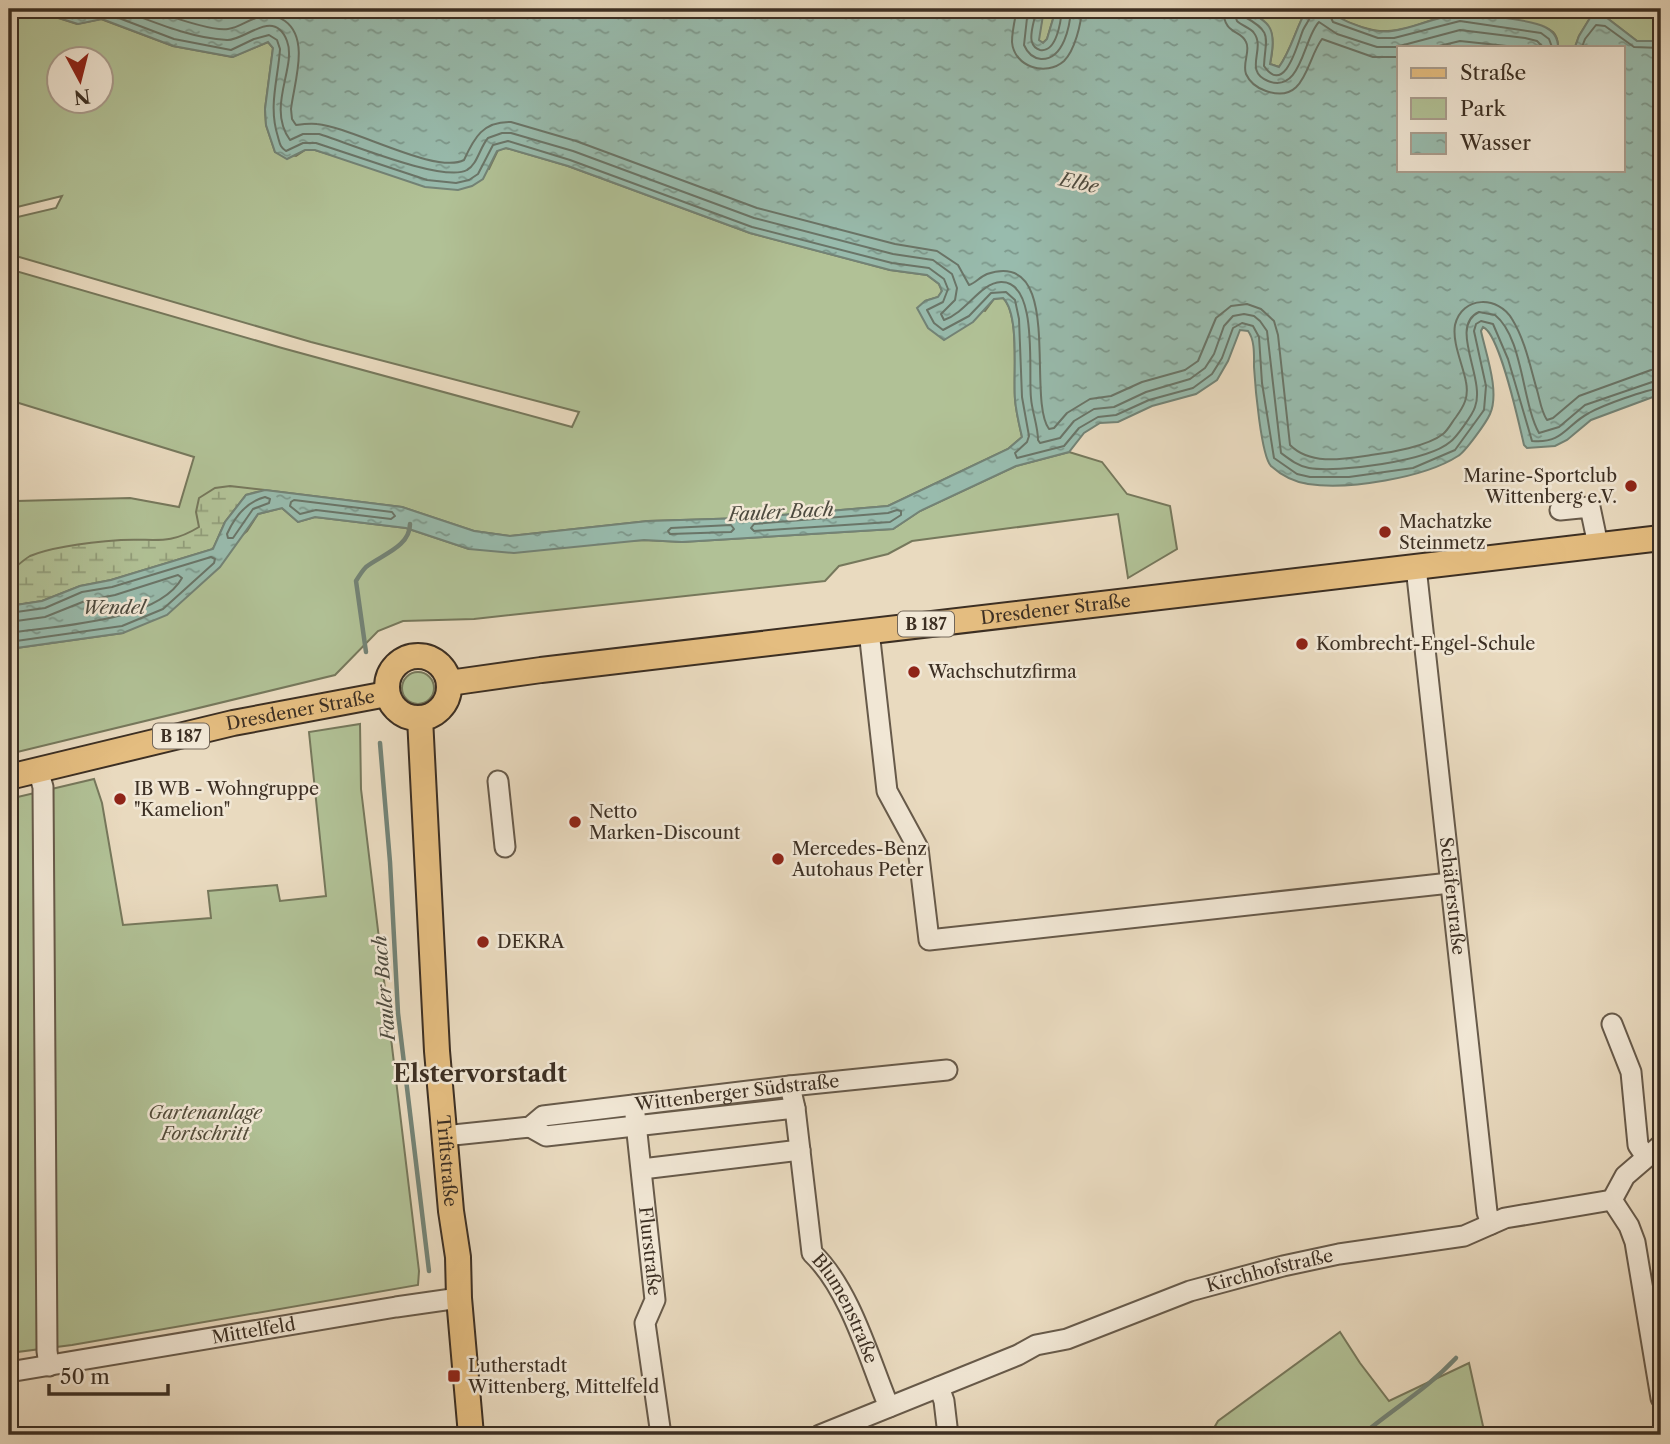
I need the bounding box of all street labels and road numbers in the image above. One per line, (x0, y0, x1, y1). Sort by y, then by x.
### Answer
street label: Dresdener Straße (979, 590, 1132, 629)
road number: B 187 (898, 611, 954, 636)
street label: Dresdener Straße (224, 686, 377, 735)
road number: B 187 (153, 723, 209, 748)
street label: Schäferstraße (1435, 836, 1470, 956)
street label: Wittenberger Südstraße (633, 1070, 840, 1116)
street label: Triftstraße (432, 1115, 462, 1208)
street label: Flurstraße (634, 1206, 665, 1297)
street label: Kirchhofstraße (1204, 1245, 1335, 1297)
street label: Blumenstraße (807, 1249, 882, 1367)
street label: Mittelfeld (210, 1313, 297, 1349)

